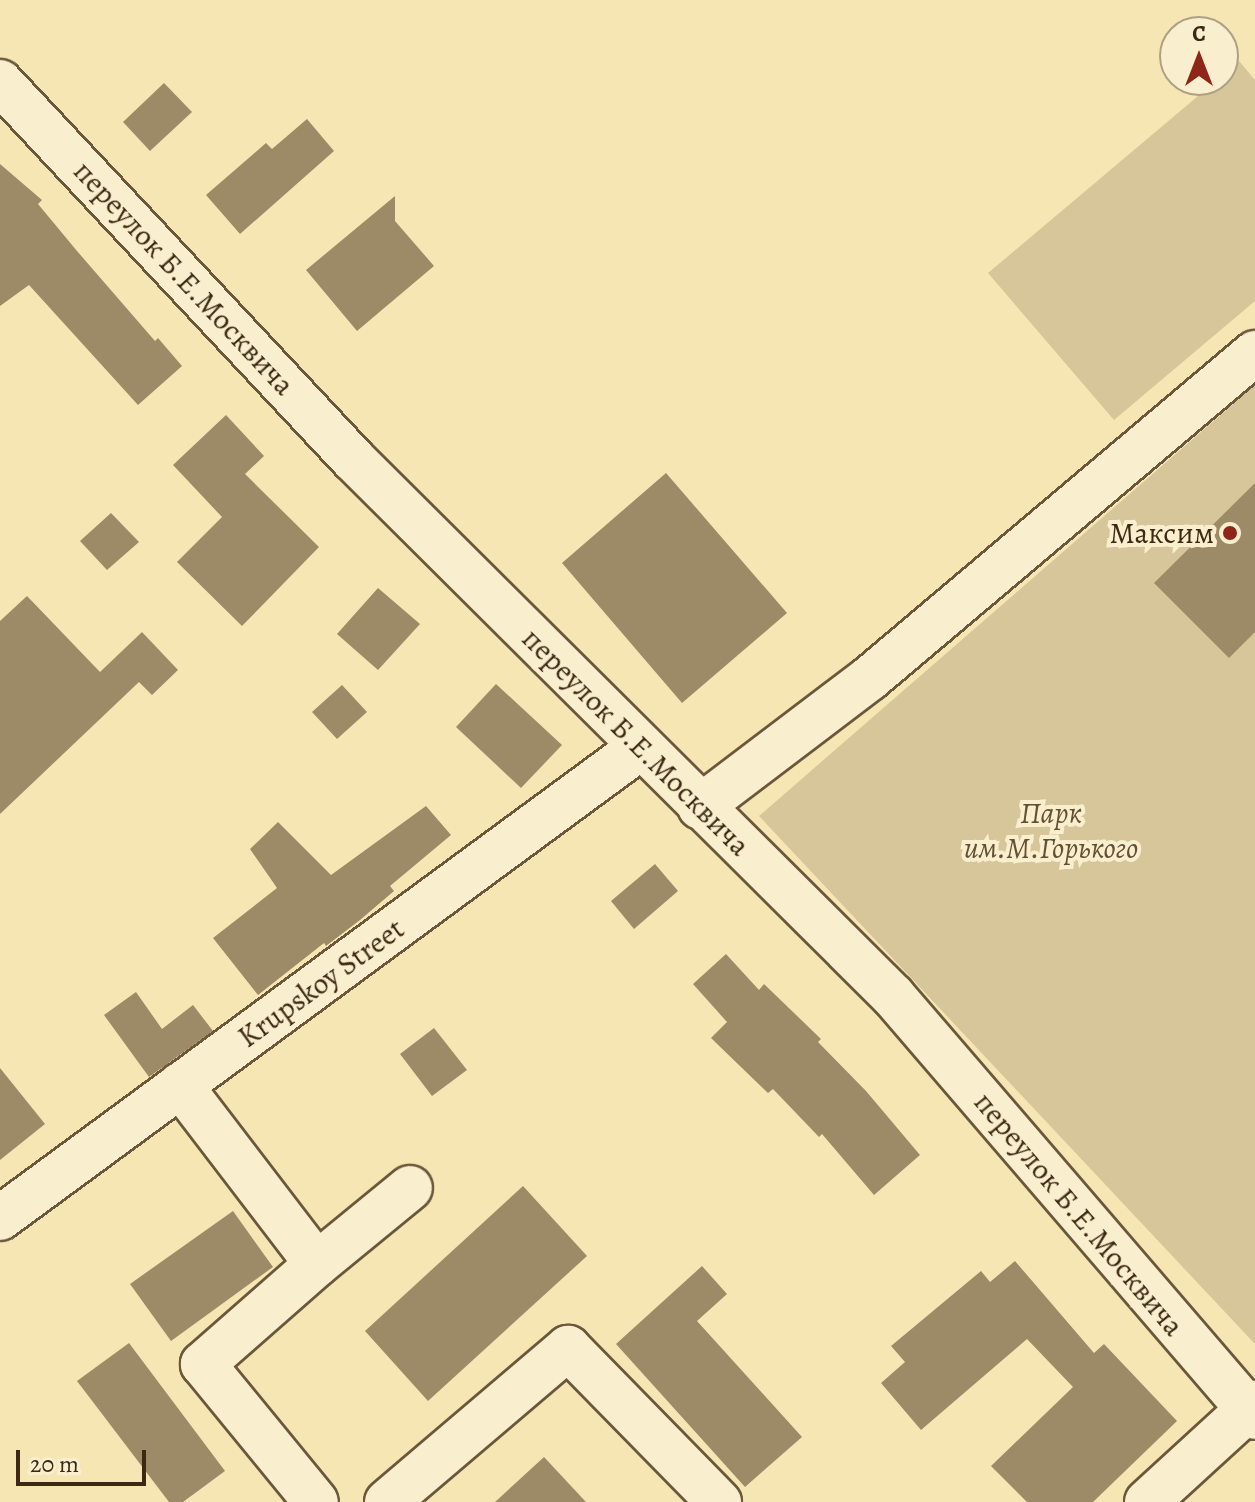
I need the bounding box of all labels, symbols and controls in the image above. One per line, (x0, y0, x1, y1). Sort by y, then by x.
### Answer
north arrow (1159, 16, 1239, 96)
text: С (1192, 19, 1206, 49)
street label: переулок Б.Е.Москвича (66, 153, 302, 403)
place label: Максим (1109, 515, 1214, 551)
marker: Максим (1221, 524, 1239, 542)
street label: переулок Б.Е.Москвича (515, 621, 757, 863)
park label: Парк им.М.Горького (964, 795, 1138, 866)
street label: Krupskoy Street (231, 911, 411, 1055)
street label: переулок Б.Е.Москвича (966, 1085, 1192, 1343)
scale bar (20, 1434, 150, 1484)
text: 20 m (30, 1448, 79, 1480)

